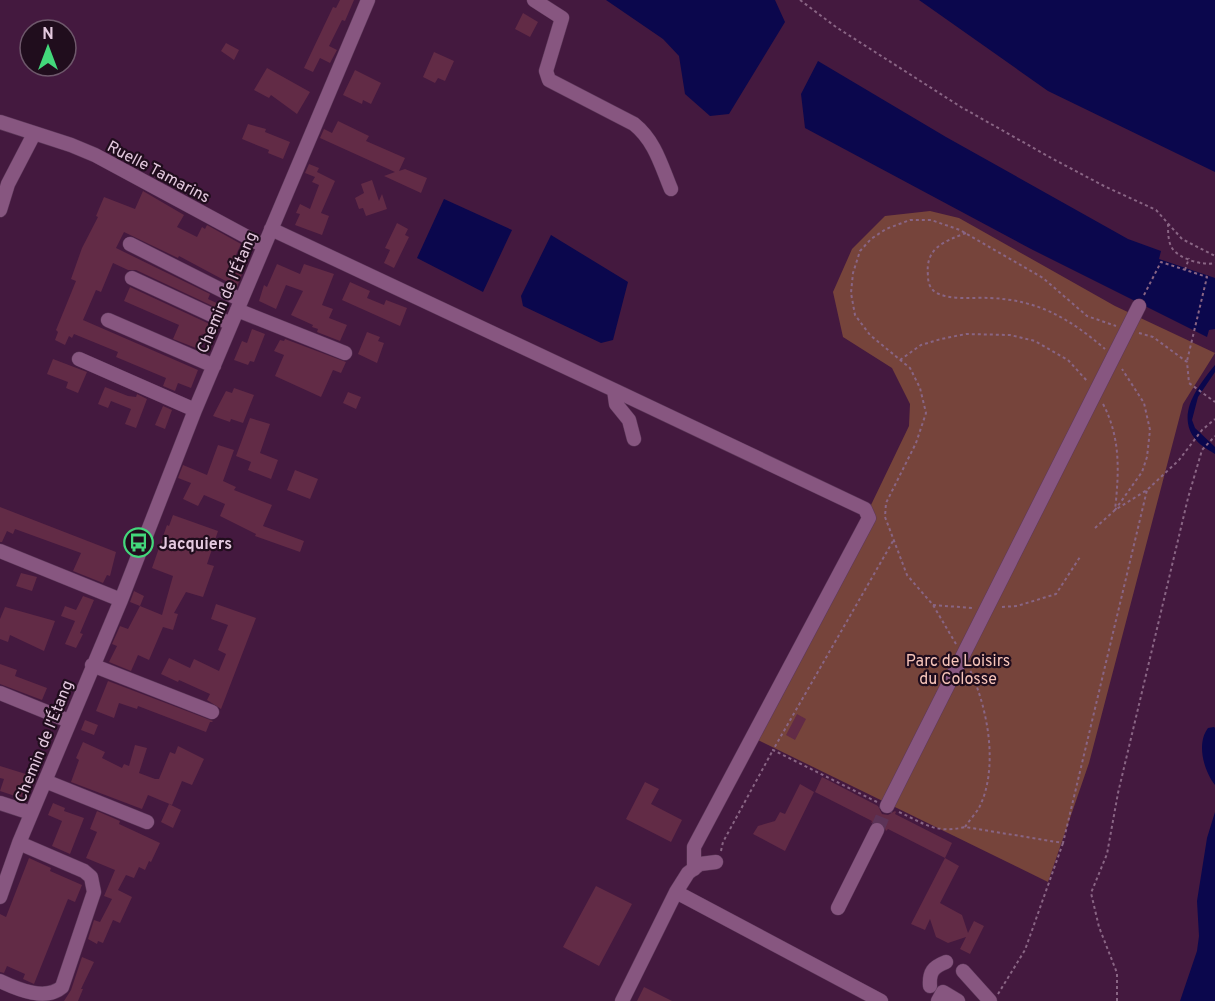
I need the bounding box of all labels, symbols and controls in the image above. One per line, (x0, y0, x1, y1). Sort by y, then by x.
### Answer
north arrow (18, 18, 78, 78)
text: N (42, 25, 54, 45)
street label: Ruelle Tamarins (103, 137, 213, 208)
street label: Chemin de l'Étang (191, 228, 262, 357)
bus stop icon: Jacquiers (122, 527, 154, 559)
place label: Jacquiers (159, 535, 232, 555)
park label: Parc de Loisirs du Colosse (906, 652, 1010, 690)
street label: Chemin de l'Étang (9, 677, 78, 806)

